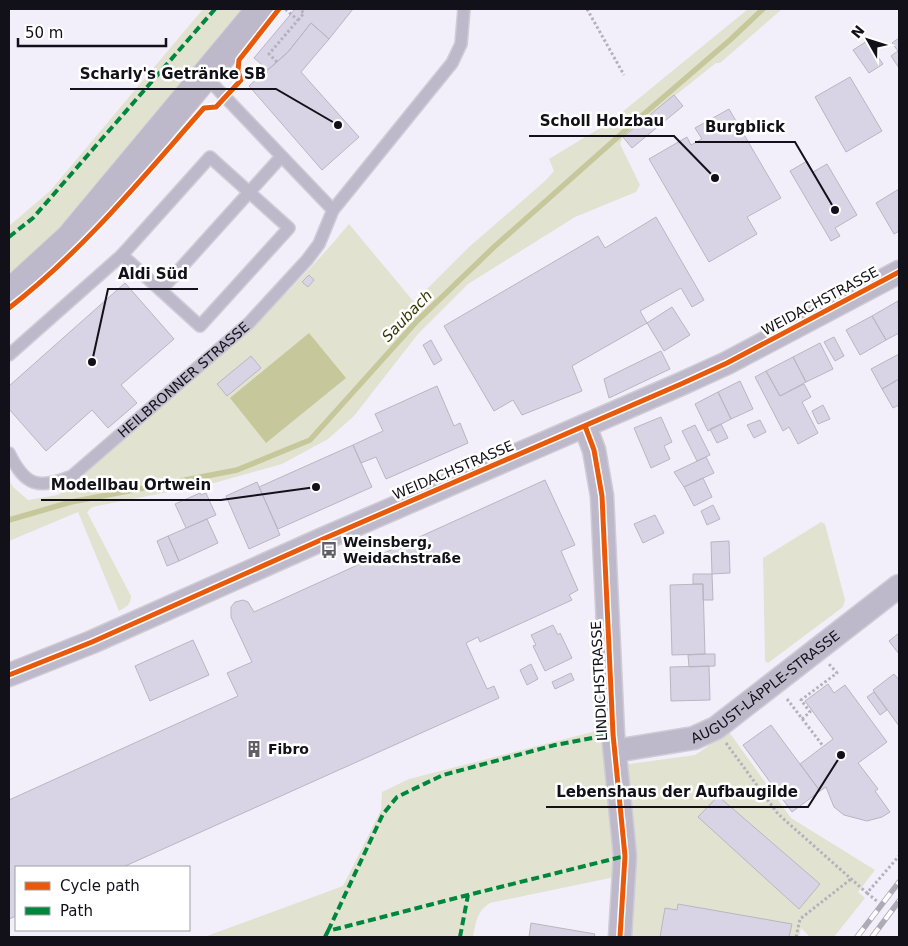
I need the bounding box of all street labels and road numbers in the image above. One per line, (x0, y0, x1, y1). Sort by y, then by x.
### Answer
street label: WEIDACHSTRASSE (759, 263, 881, 339)
street label: HEILBRONNER STRASSE (114, 318, 252, 441)
street label: WEIDACHSTRASSE (390, 437, 516, 503)
street label: LINDICHSTRASSE (588, 620, 610, 742)
street label: AUGUST-LÄPPLE-STRASSE (688, 627, 843, 746)

